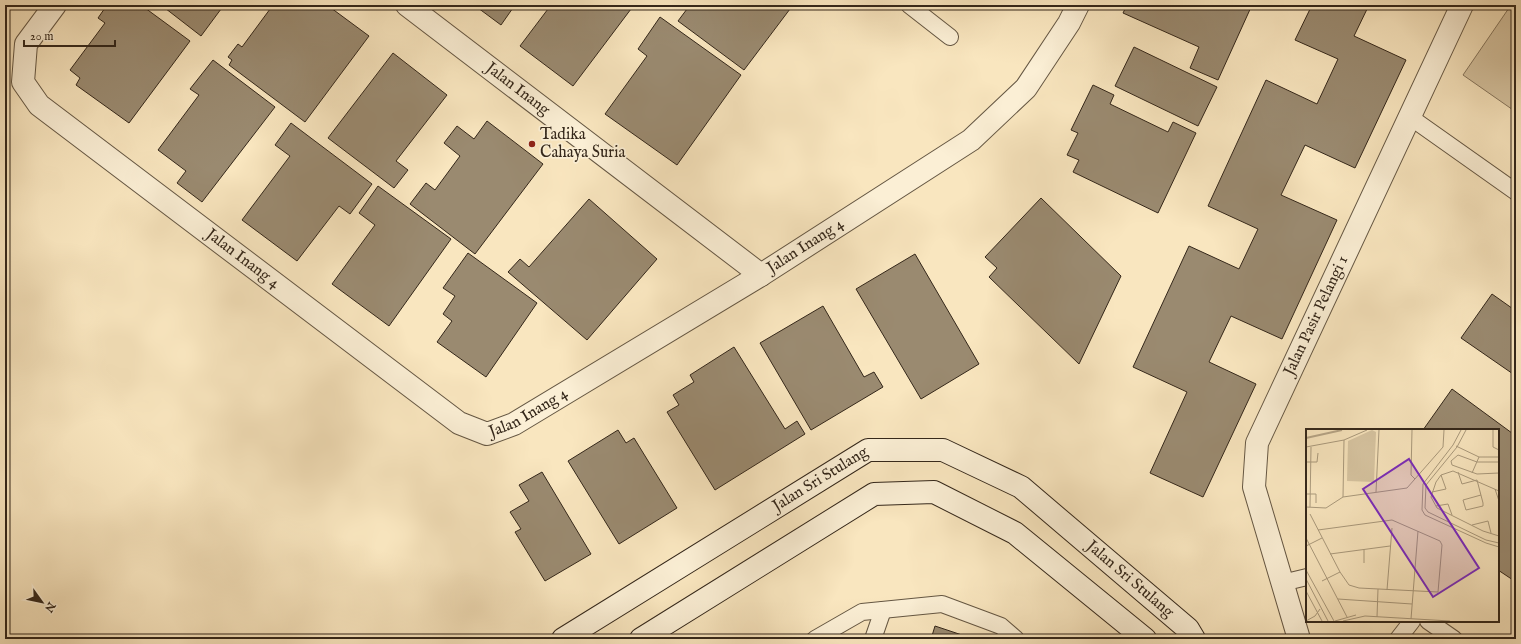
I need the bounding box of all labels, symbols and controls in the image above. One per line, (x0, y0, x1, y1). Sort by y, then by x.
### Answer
scale bar (24, 22, 115, 48)
text: 20 m (30, 29, 53, 44)
street label: Jalan Inang (480, 57, 554, 120)
place label: Tadika Cahaya Suria (540, 125, 625, 163)
marker: Tadika Cahaya Suria (527, 139, 537, 149)
street label: Jalan Inang 4 (762, 214, 848, 279)
street label: Jalan Inang 4 (200, 224, 283, 293)
street label: Jalan Pasir Pelangi 1 (1279, 253, 1353, 381)
street label: Jalan Inang 4 (484, 384, 572, 443)
inset map (1306, 429, 1499, 622)
street label: Jalan Sri Stulang (767, 442, 872, 518)
street label: Jalan Sri Stulang (1080, 535, 1178, 623)
north arrow (22, 582, 62, 622)
text: N (41, 598, 59, 615)

